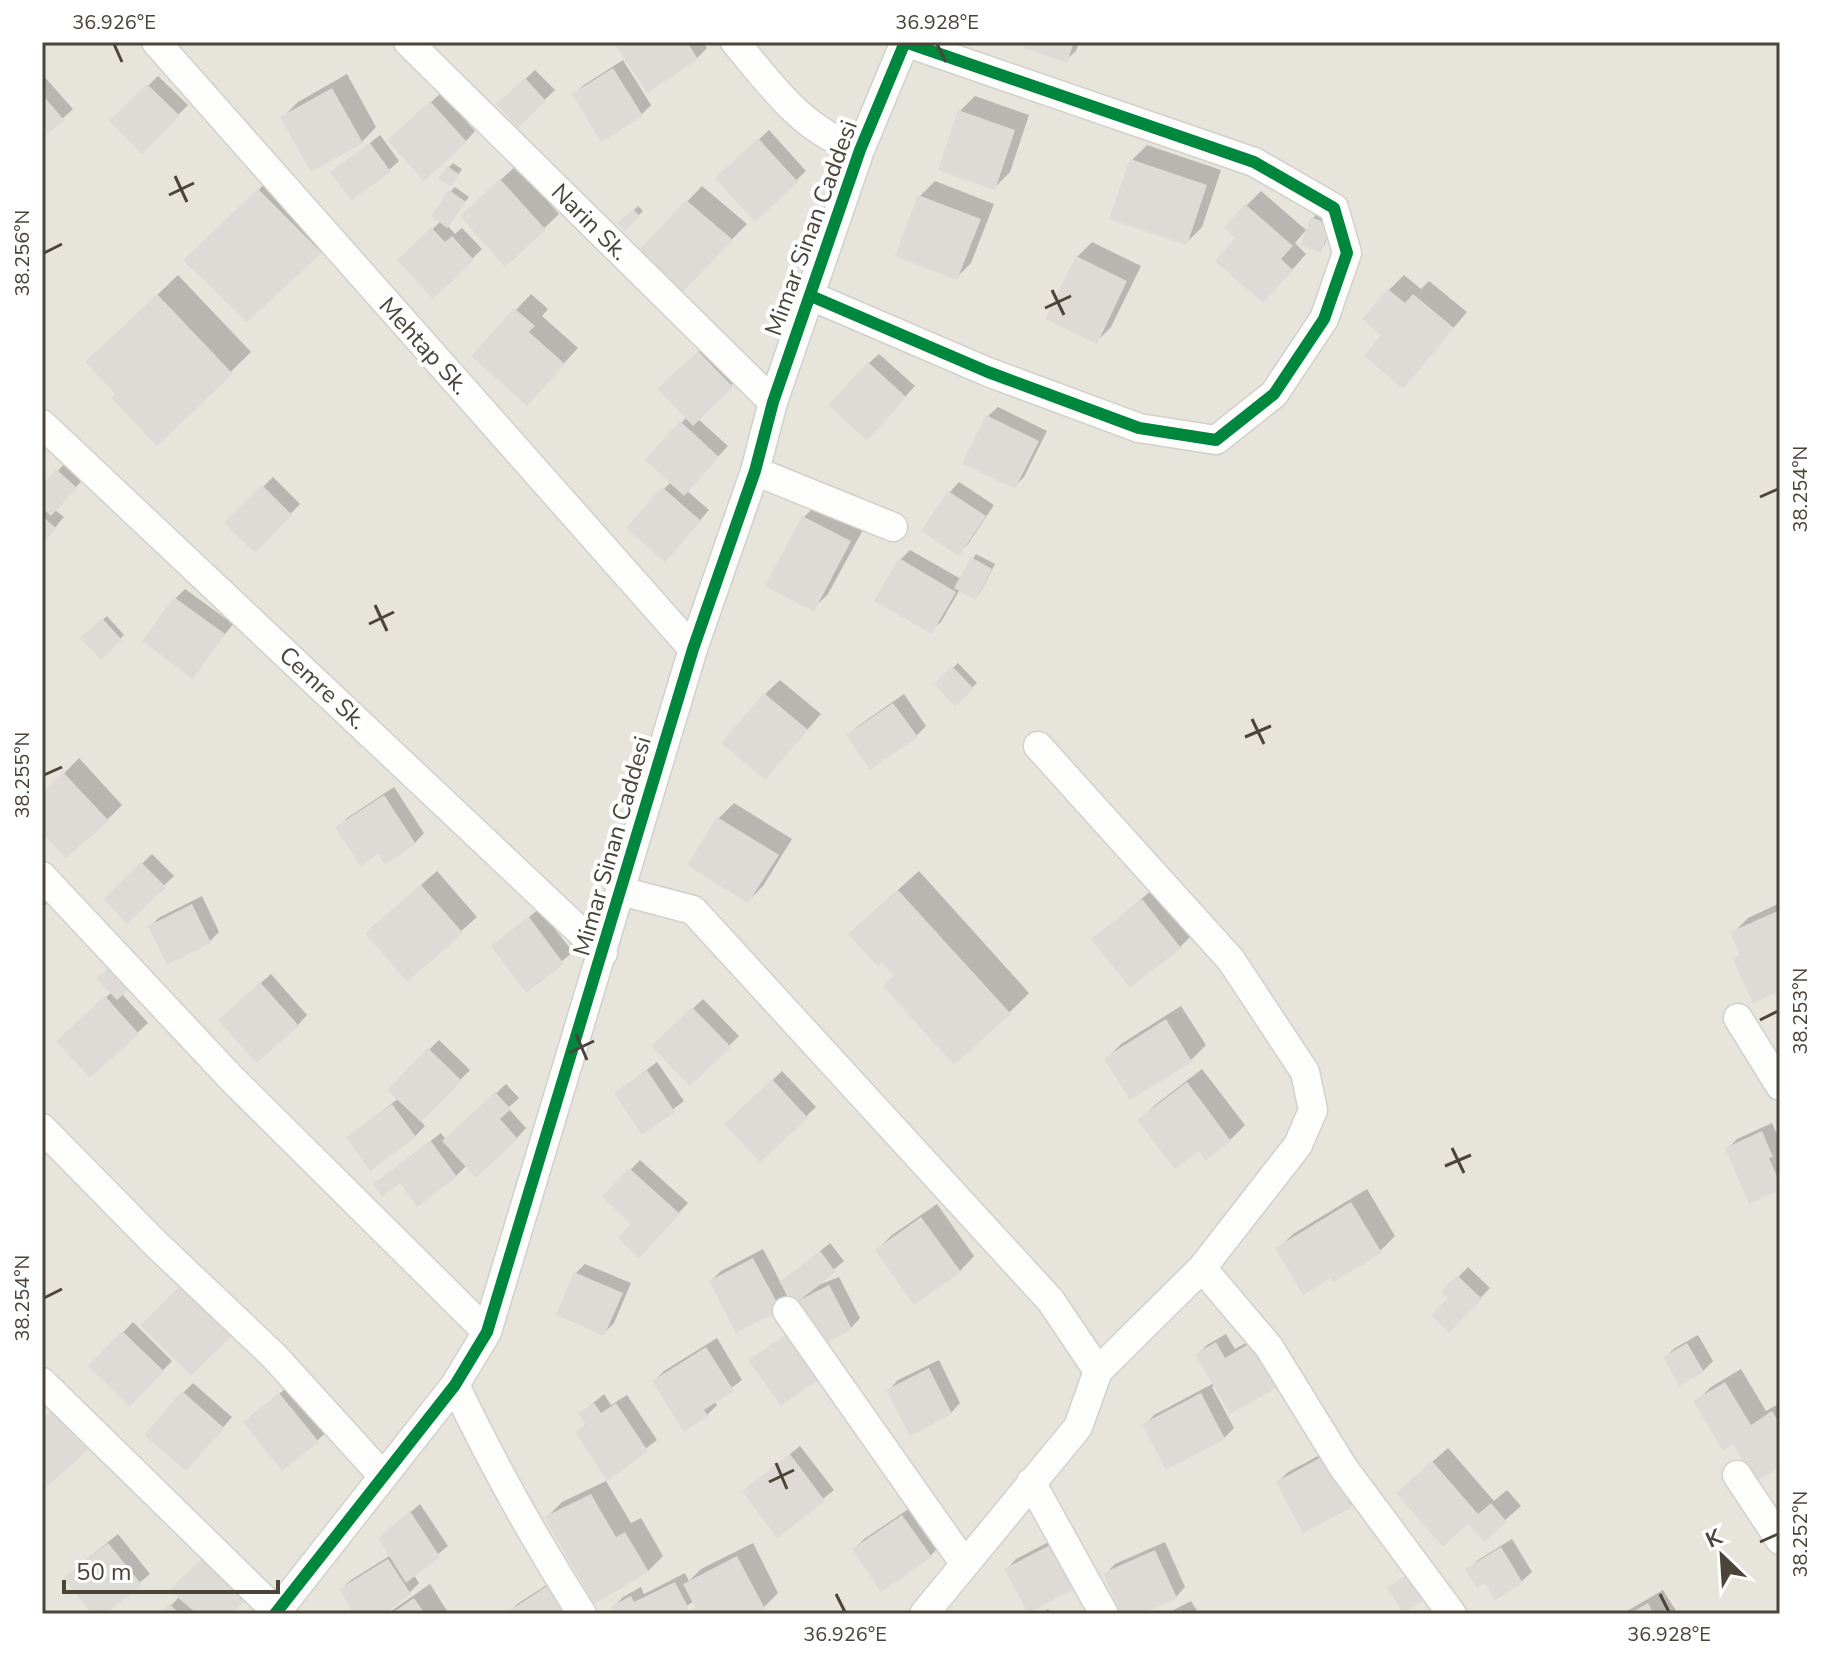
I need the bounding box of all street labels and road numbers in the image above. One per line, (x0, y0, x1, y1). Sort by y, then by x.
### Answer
street label: Mimar Sinan Caddesi (757, 116, 865, 340)
street label: Narin Sk. (544, 176, 636, 268)
street label: Mehtap Sk. (372, 290, 476, 402)
street label: Cemre Sk. (272, 639, 374, 737)
street label: Mimar Sinan Caddesi (565, 733, 659, 959)

